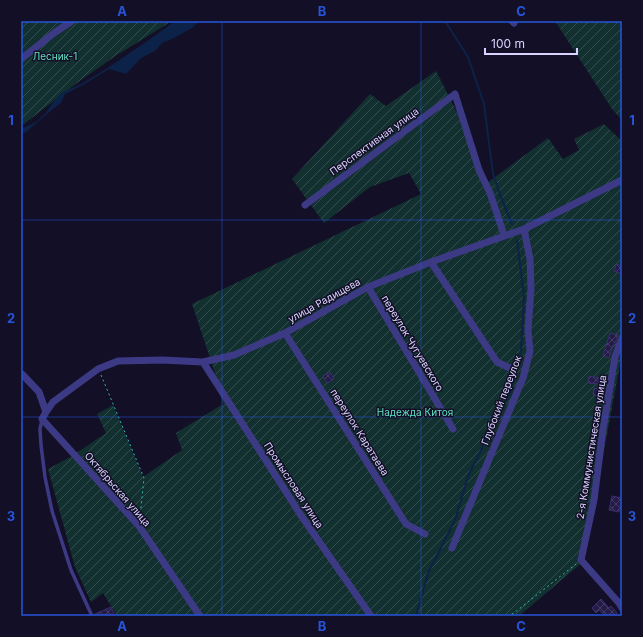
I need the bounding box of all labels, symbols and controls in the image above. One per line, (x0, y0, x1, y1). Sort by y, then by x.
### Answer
text: A (117, 3, 127, 19)
text: B (318, 3, 327, 19)
text: C (516, 3, 526, 19)
scale bar (485, 30, 577, 56)
text: 100 m (491, 36, 525, 51)
park label: Лесник-1 (33, 50, 77, 62)
street label: Перспективная улица (327, 105, 421, 177)
text: 1 (8, 112, 14, 128)
text: 1 (629, 112, 635, 128)
street label: улица Радищева (286, 275, 362, 325)
street label: переулок Чугуевского (380, 293, 446, 393)
text: 2 (7, 310, 15, 326)
text: 2 (628, 310, 636, 326)
street label: Глубокий переулок (478, 353, 524, 446)
street label: 2-я Коммунистическая улица (574, 374, 608, 520)
street label: переулок Каратаева (328, 386, 392, 478)
park label: Надежда Китоя (377, 406, 453, 418)
street label: Промысловая улица (262, 440, 326, 530)
street label: Октябрьская улица (82, 449, 154, 529)
text: 3 (7, 508, 15, 524)
text: 3 (628, 508, 636, 524)
text: A (117, 618, 127, 634)
text: B (318, 618, 327, 634)
text: C (516, 618, 526, 634)

